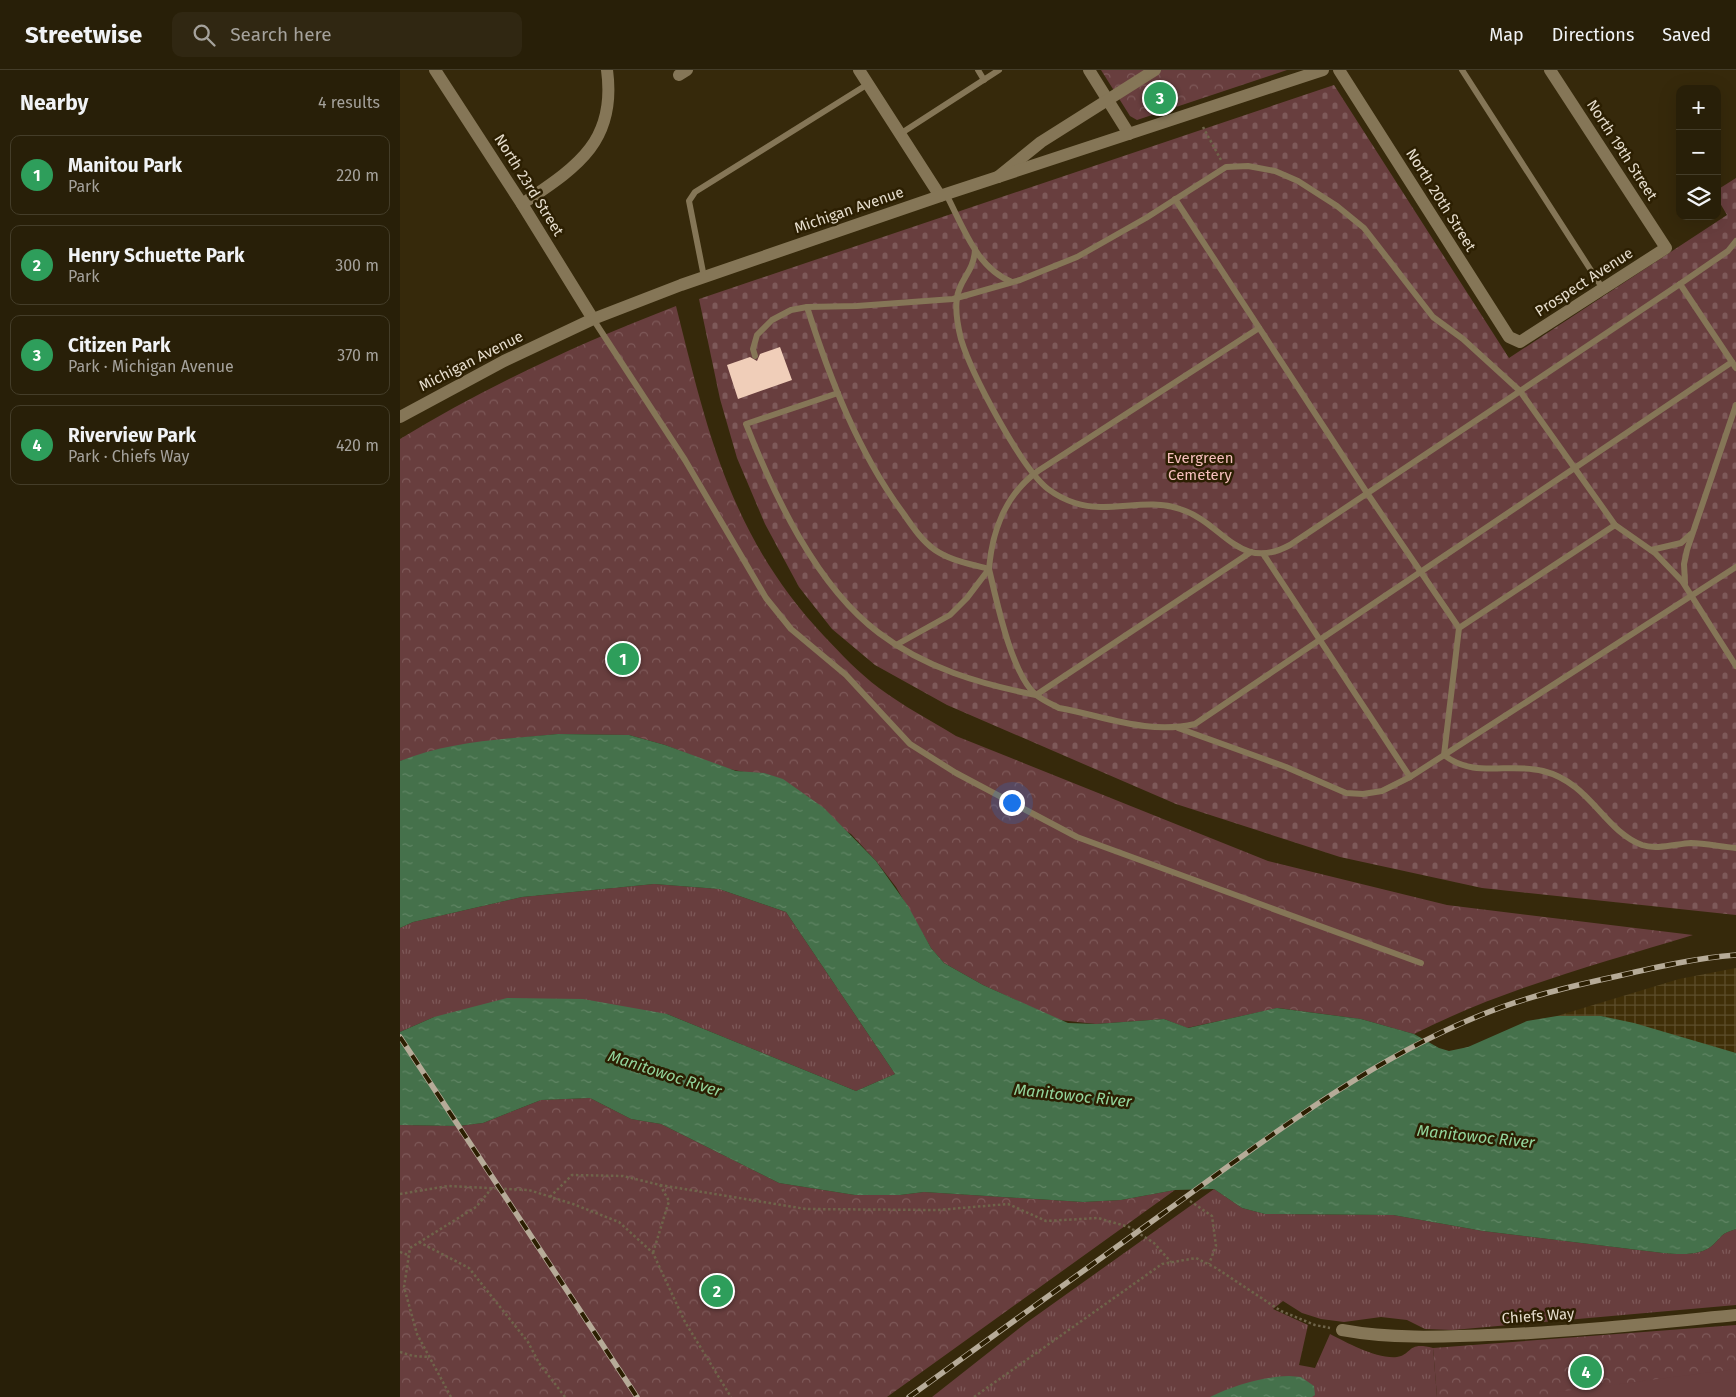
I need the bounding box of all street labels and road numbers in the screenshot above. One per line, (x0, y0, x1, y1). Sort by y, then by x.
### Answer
street label: North 19th Street (1583, 96, 1662, 204)
street label: North 23rd Street (490, 131, 568, 240)
street label: North 20th Street (1402, 145, 1480, 255)
street label: Michigan Avenue (792, 183, 906, 237)
street label: Prospect Avenue (1532, 244, 1636, 320)
street label: Michigan Avenue (416, 327, 526, 395)
street label: Chiefs Way (1501, 1304, 1575, 1328)

